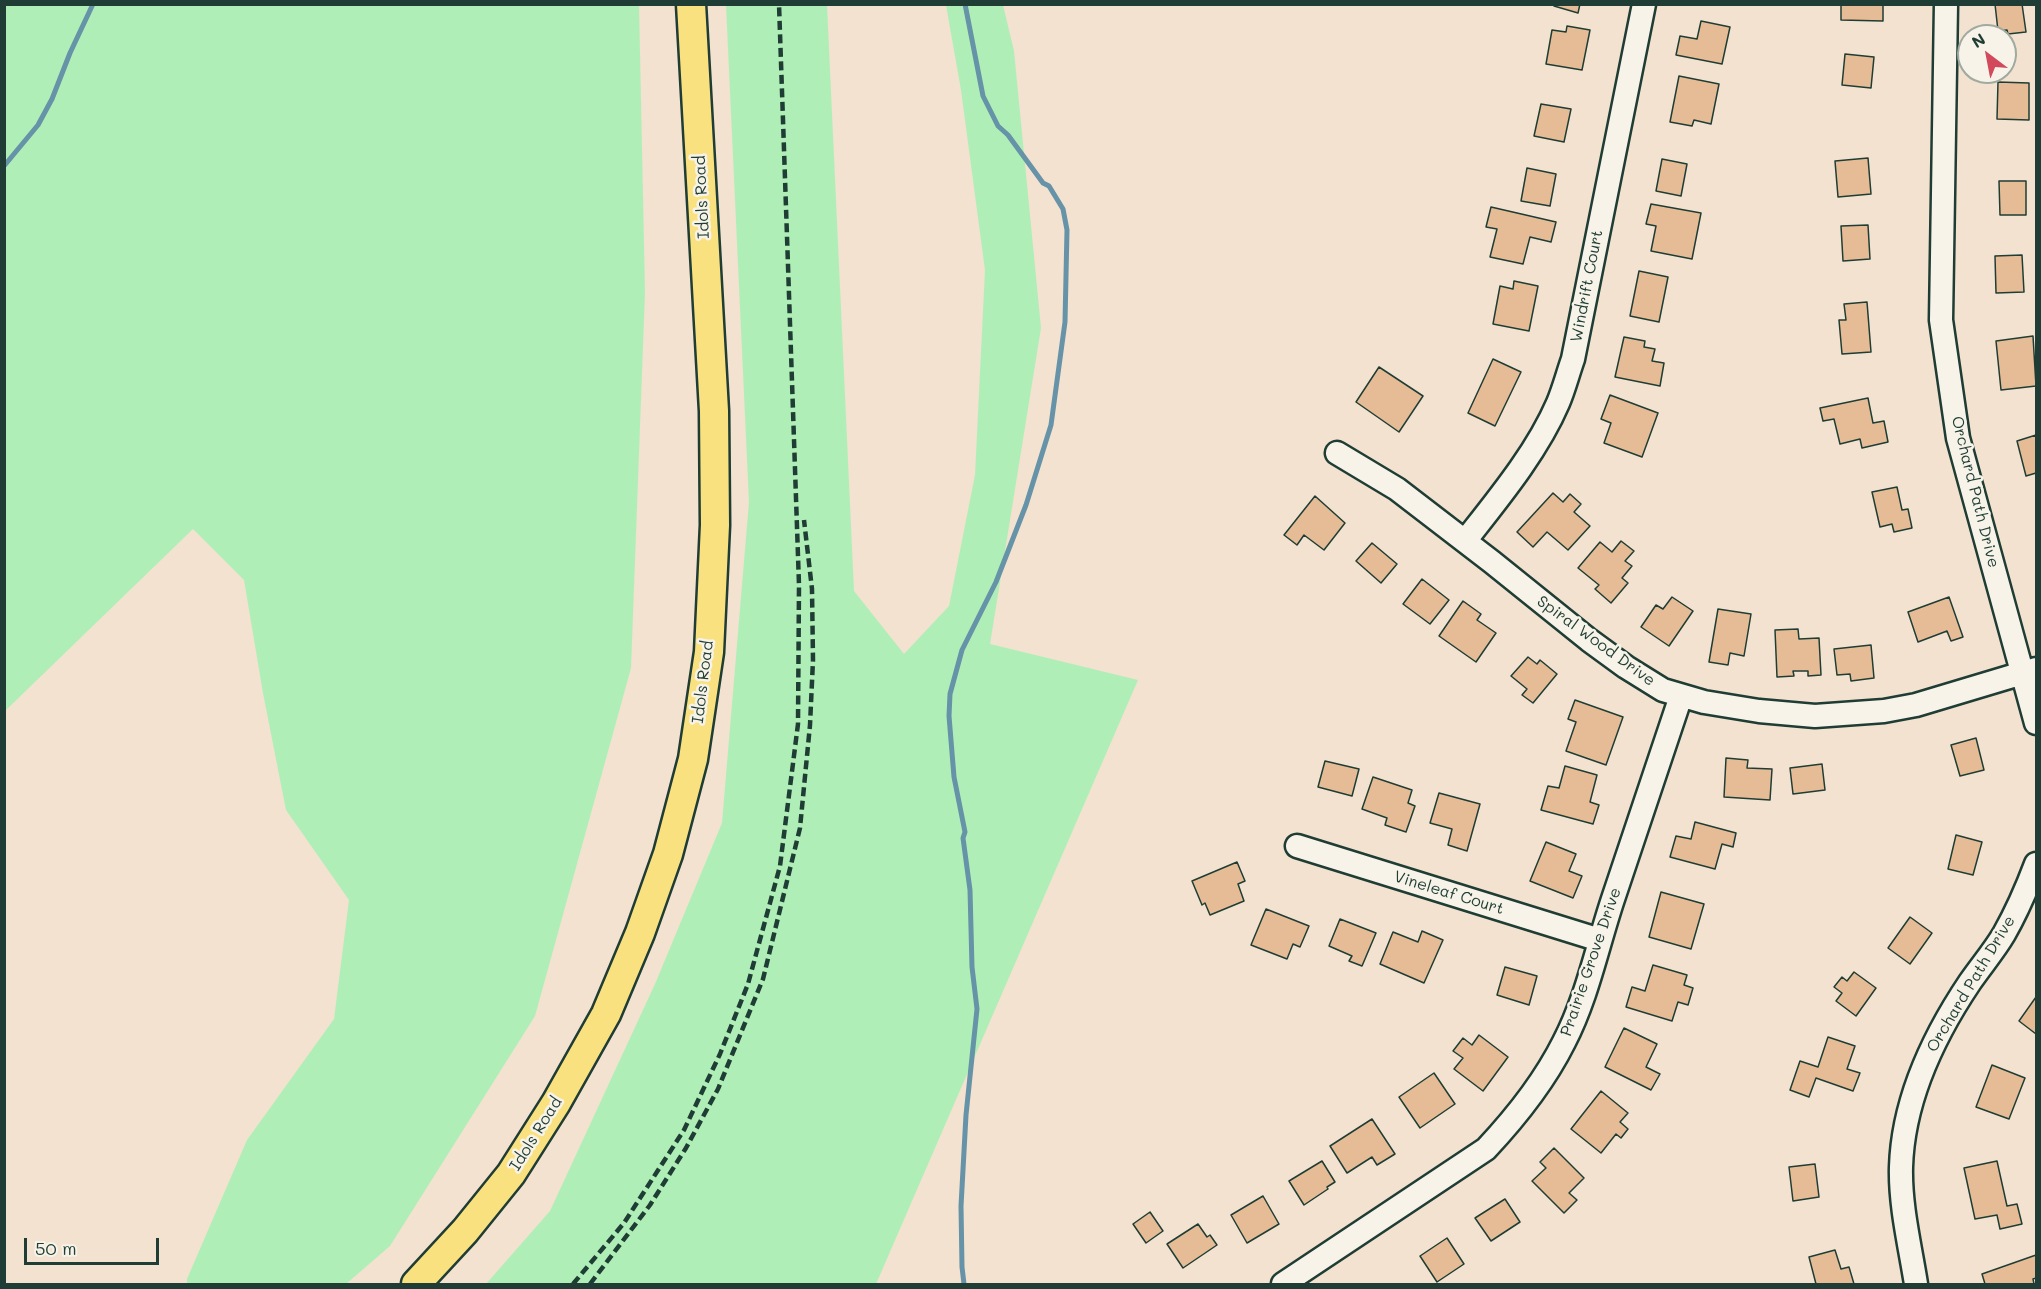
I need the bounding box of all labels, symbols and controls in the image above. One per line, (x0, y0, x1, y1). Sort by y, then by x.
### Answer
north arrow (1957, 24, 2017, 84)
text: N (1968, 28, 1989, 52)
street label: Idols Road (690, 155, 714, 239)
street label: Windrift Court (1567, 228, 1607, 344)
street label: Orchard Path Drive (1947, 414, 2003, 570)
street label: Spiral Wood Drive (1533, 592, 1659, 690)
street label: Idols Road (688, 639, 718, 725)
street label: Vineleaf Court (1392, 867, 1506, 919)
street label: Prairie Grove Drive (1557, 885, 1625, 1039)
street label: Orchard Path Drive (1923, 912, 2019, 1056)
street label: Idols Road (506, 1094, 566, 1174)
scale bar (27, 1226, 162, 1264)
text: 50 m (35, 1236, 77, 1260)

